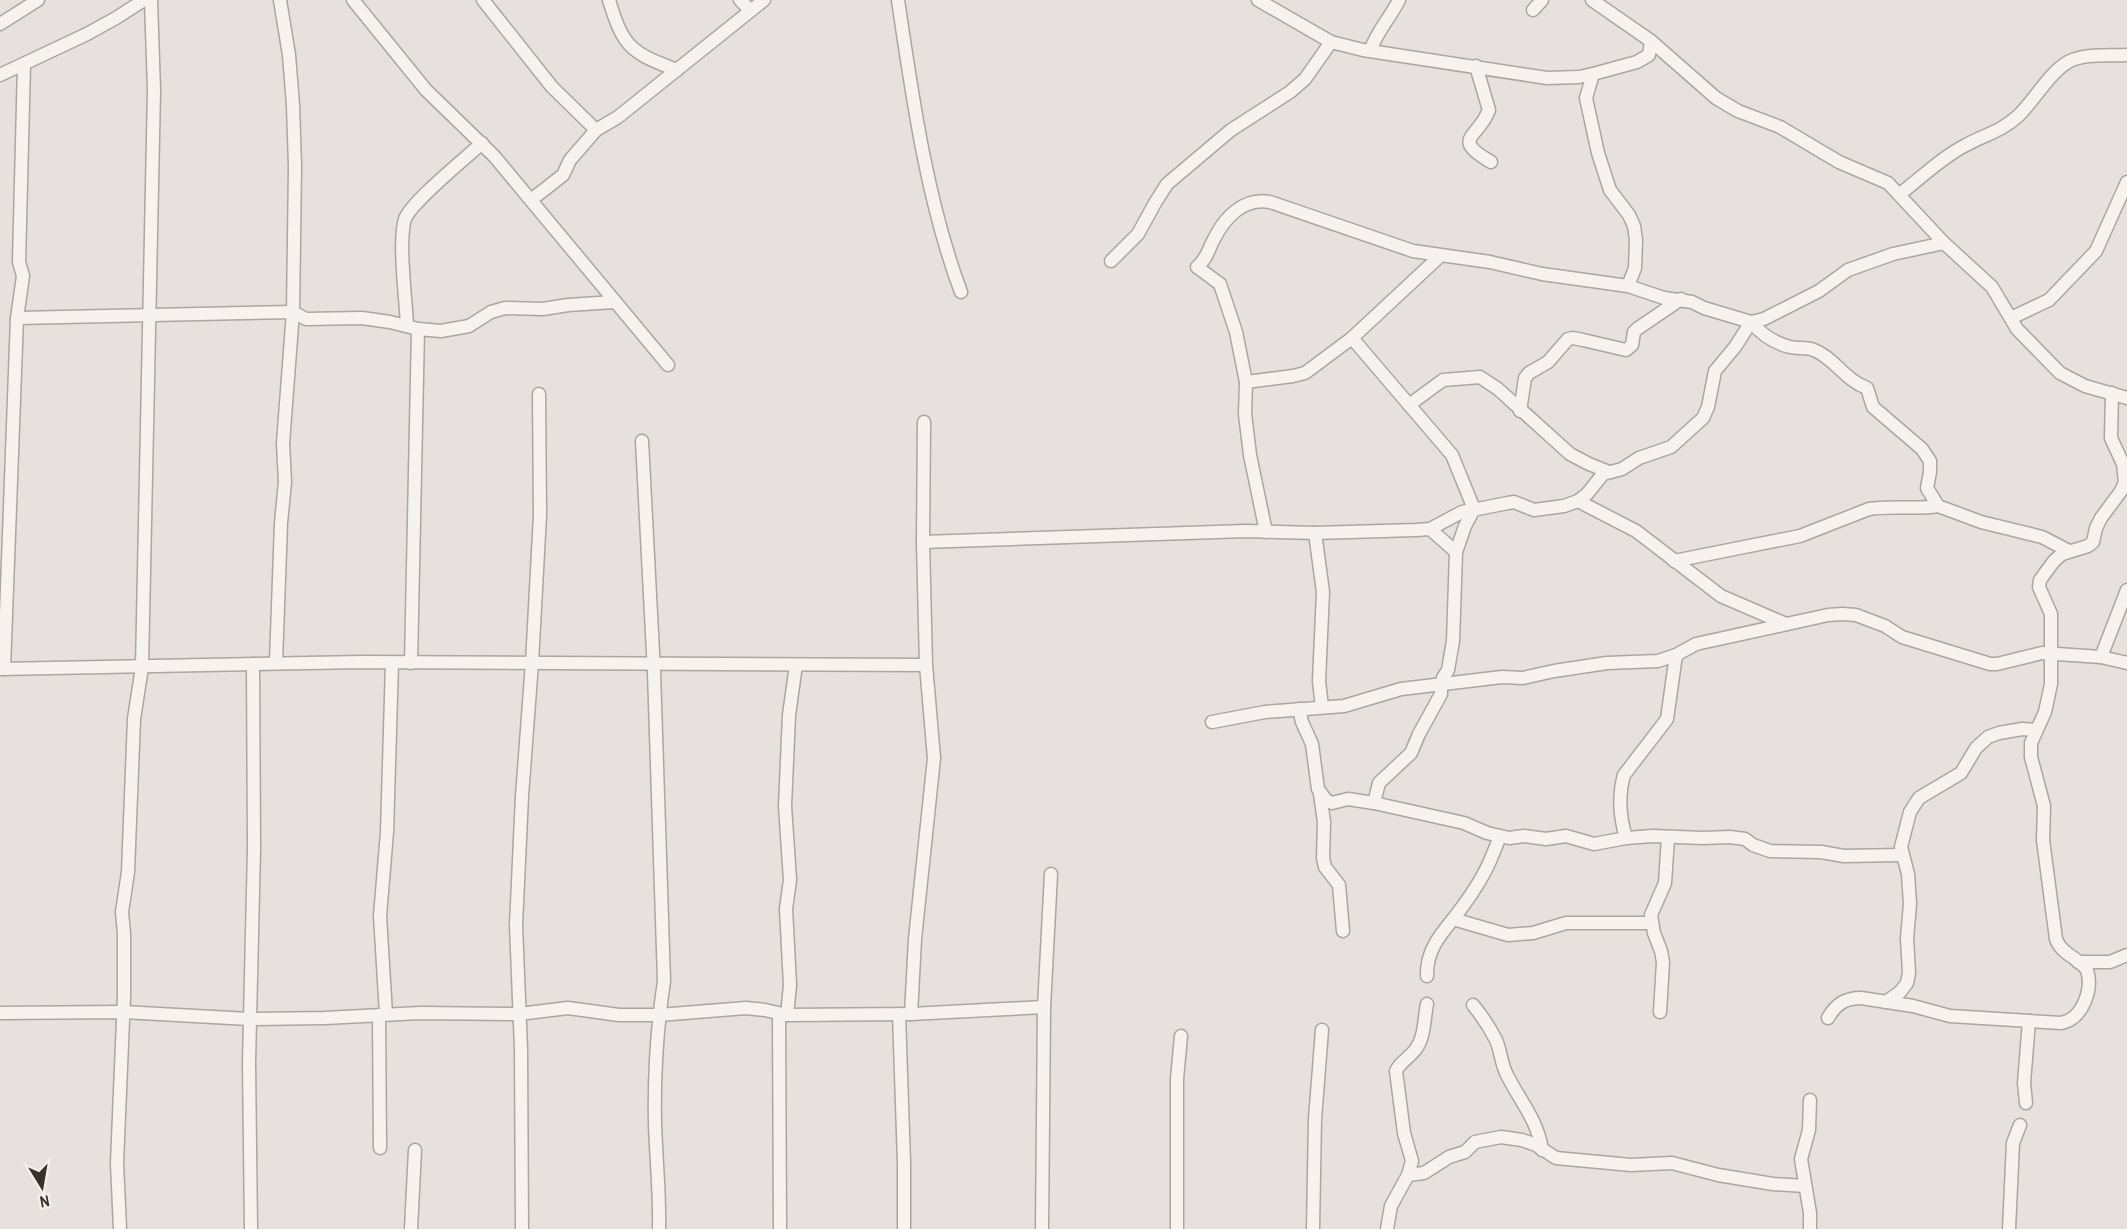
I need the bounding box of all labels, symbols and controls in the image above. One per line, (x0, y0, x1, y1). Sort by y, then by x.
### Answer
north arrow (12, 1157, 72, 1217)
text: N (38, 1190, 52, 1213)

